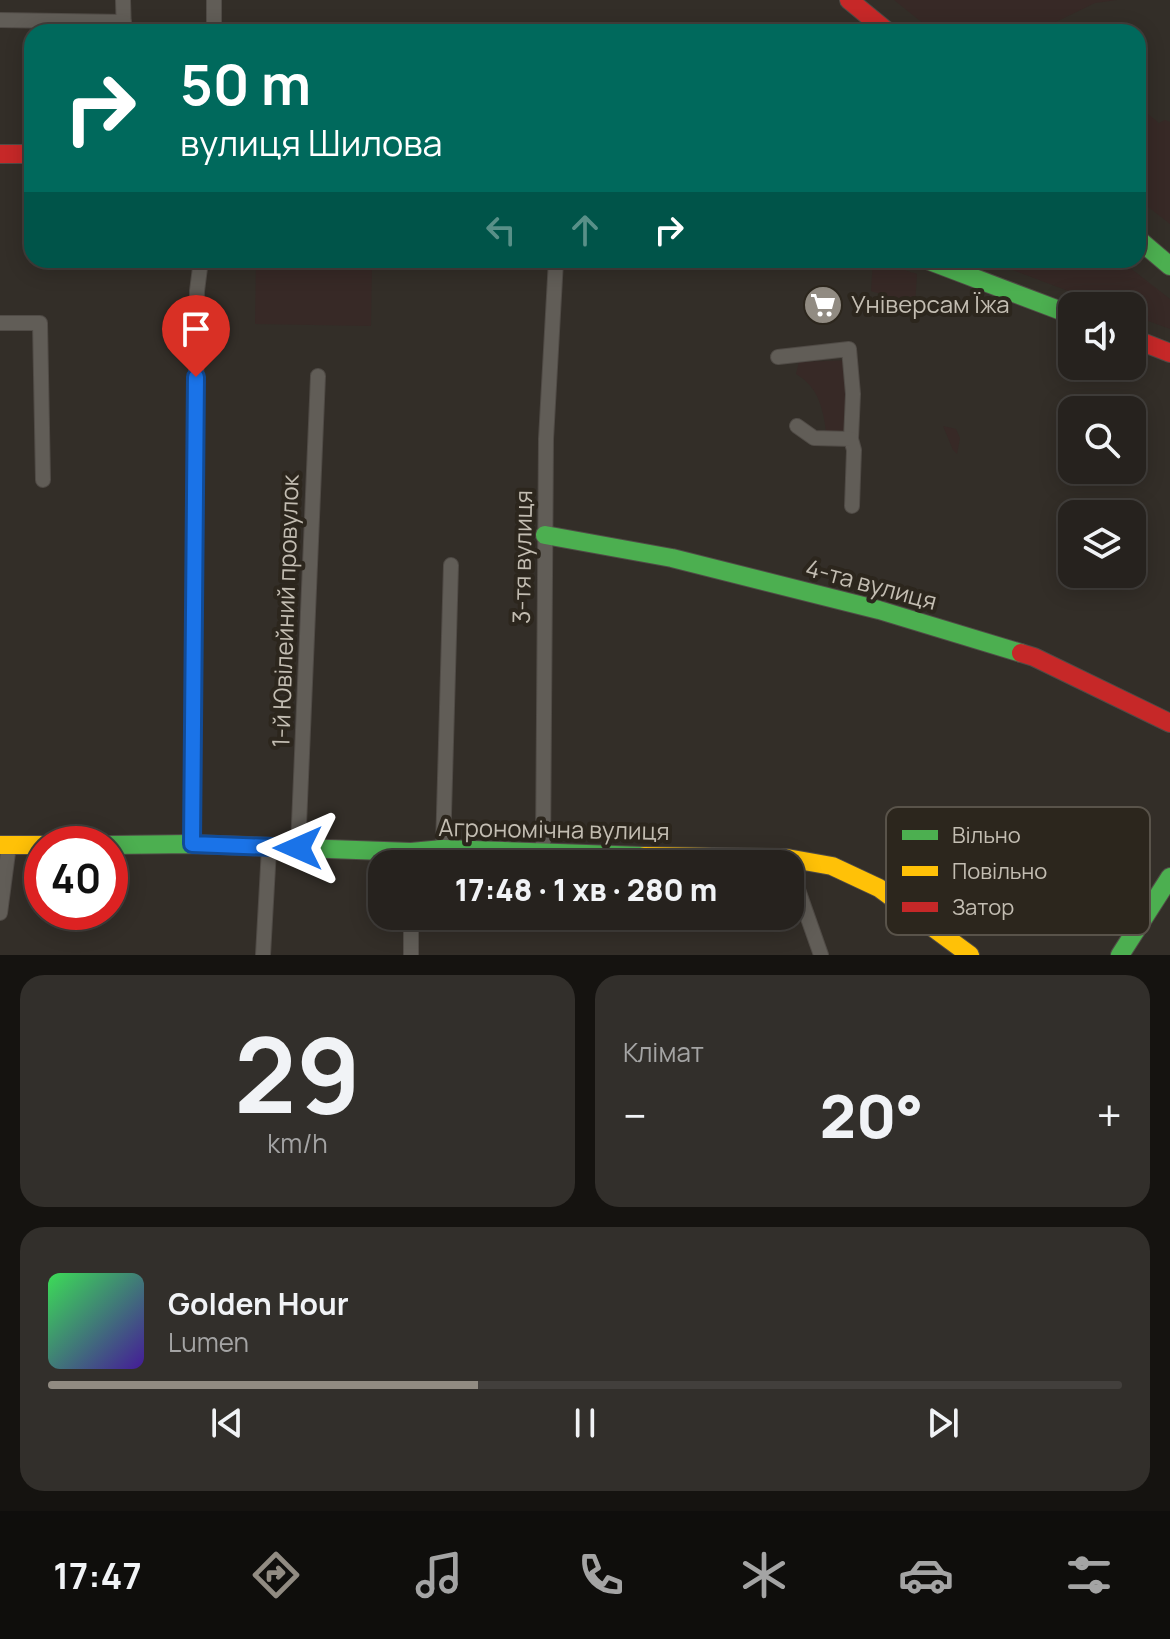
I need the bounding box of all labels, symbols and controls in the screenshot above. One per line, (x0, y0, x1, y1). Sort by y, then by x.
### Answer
text: 50 m (180, 45, 311, 122)
icon: right (48, 56, 152, 160)
text: вулиця Шилова (180, 118, 442, 167)
icon: left (479, 208, 523, 252)
icon: ahead (563, 208, 607, 252)
icon: right (647, 208, 691, 252)
supermarket icon: Універсам Їжа (802, 284, 844, 326)
place label: Універсам Їжа (851, 287, 1010, 320)
map controls (1058, 292, 1146, 588)
button: sound (1058, 292, 1146, 380)
pin (162, 295, 230, 377)
icon: arrive (174, 307, 218, 351)
button: search (1058, 396, 1146, 484)
street label: 1-й Ювілейний провулок (263, 473, 306, 748)
street label: 3-тя вулиця (504, 490, 539, 624)
button: layers (1058, 500, 1146, 588)
street label: 4-та вулиця (802, 550, 941, 617)
position arrow (256, 806, 340, 890)
legend (886, 807, 1150, 935)
street label: Агрономічна вулиця (438, 810, 670, 847)
text: Вільно (952, 820, 1021, 850)
speed limit sign: 40 (24, 826, 128, 930)
text: Повільно (952, 856, 1047, 886)
text: 17:48 · 1 хв · 280 m (455, 869, 717, 910)
text: Затор (952, 892, 1014, 922)
text: 29 (234, 1002, 361, 1144)
text: Клімат (623, 1034, 704, 1070)
text: 20° (820, 1074, 924, 1156)
text: − (623, 1085, 647, 1145)
text: + (1097, 1085, 1122, 1145)
text: km/h (267, 1125, 328, 1161)
text: Golden Hour (168, 1283, 349, 1324)
text: Lumen (168, 1324, 249, 1360)
icon: previous (205, 1401, 249, 1445)
icon: pause (563, 1401, 607, 1445)
icon: next (921, 1401, 965, 1445)
icon: directions (248, 1547, 304, 1603)
icon: music (411, 1547, 467, 1603)
icon: phone (573, 1547, 629, 1603)
icon: climate (736, 1547, 792, 1603)
icon: car (898, 1547, 954, 1603)
icon: filters (1061, 1547, 1117, 1603)
text: 17:47 (53, 1551, 142, 1600)

